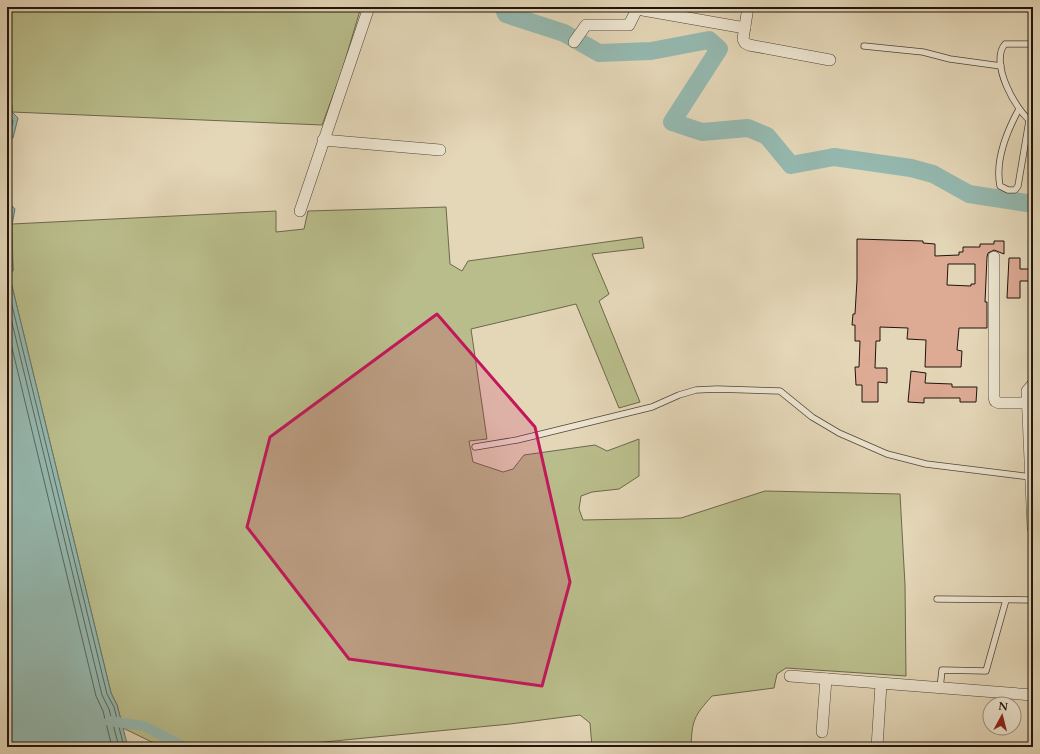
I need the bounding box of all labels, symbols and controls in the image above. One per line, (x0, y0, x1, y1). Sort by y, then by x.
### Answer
north arrow (982, 696, 1022, 736)
text: N (998, 699, 1009, 715)

